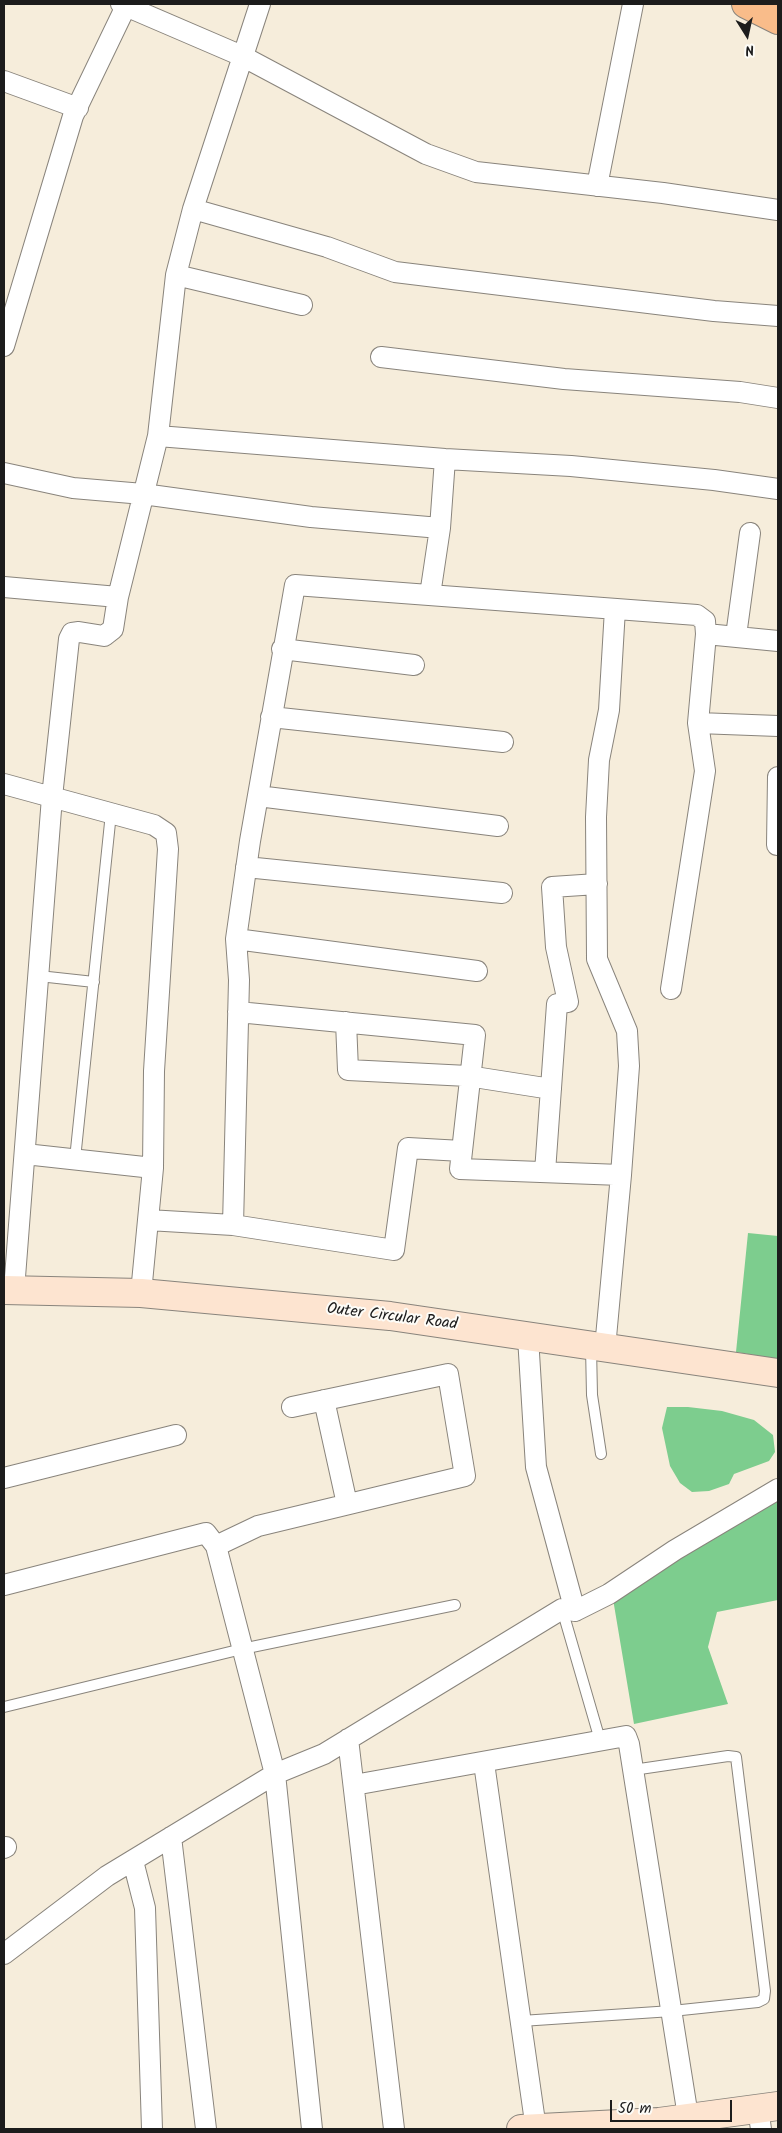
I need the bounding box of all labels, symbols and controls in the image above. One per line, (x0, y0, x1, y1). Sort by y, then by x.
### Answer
north arrow (722, 10, 772, 60)
text: N (743, 38, 756, 61)
street label: Outer Circular Road (326, 1300, 458, 1336)
scale bar (612, 2090, 734, 2122)
text: 50 m (618, 2097, 652, 2121)

